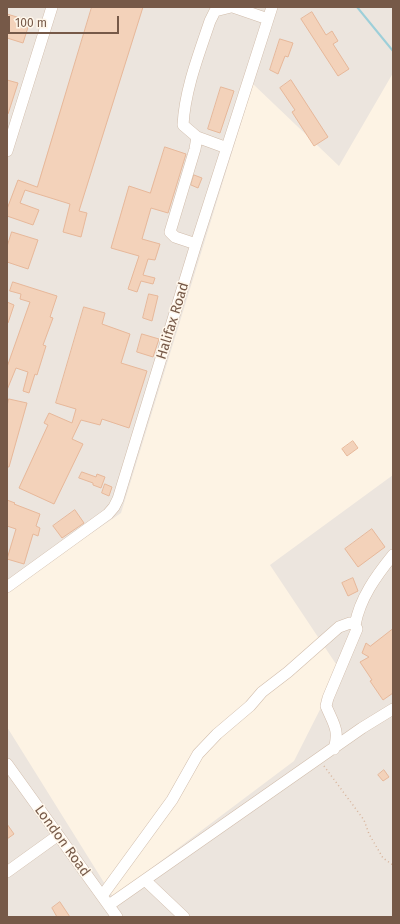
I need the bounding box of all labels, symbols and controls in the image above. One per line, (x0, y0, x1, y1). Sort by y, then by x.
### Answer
scale bar (10, 8, 121, 34)
text: 100 m (15, 16, 47, 30)
street label: Halifax Road (153, 280, 193, 362)
street label: London Road (31, 802, 93, 880)

